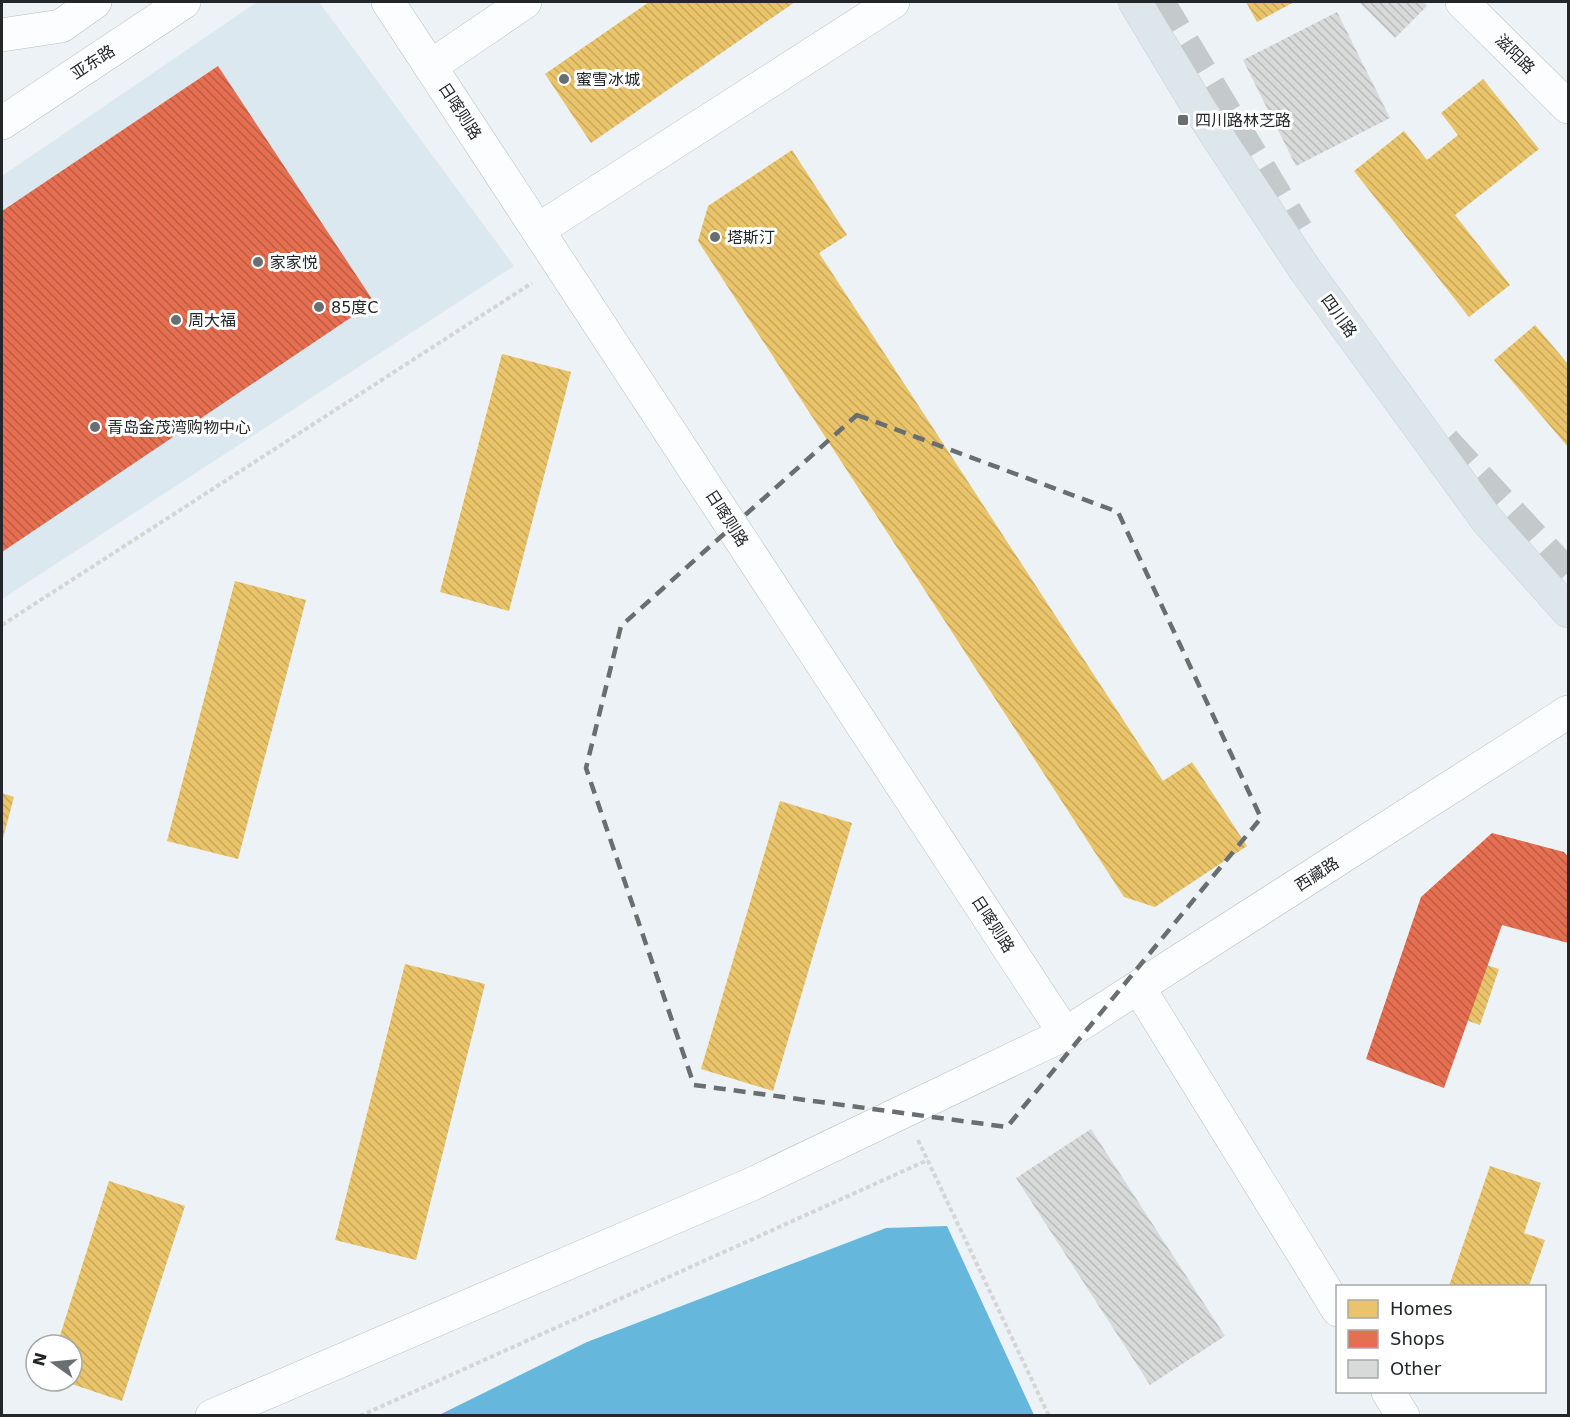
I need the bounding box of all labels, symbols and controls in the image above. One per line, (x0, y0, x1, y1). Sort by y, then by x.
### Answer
street label: 滋阳路 (1491, 30, 1539, 78)
street label: 亚东路 (68, 41, 118, 83)
place label: 蜜雪冰城 (576, 70, 640, 89)
marker: 蜜雪冰城 (557, 72, 571, 86)
street label: 日喀则路 (435, 79, 485, 143)
place label: 四川路林芝路 (1195, 111, 1291, 130)
marker: 四川路林芝路 (1176, 113, 1190, 127)
place label: 塔斯汀 (727, 228, 775, 247)
marker: 塔斯汀 (708, 230, 722, 244)
place label: 家家悦 (270, 253, 318, 272)
marker: 家家悦 (251, 255, 265, 269)
street label: 四川路 (1317, 291, 1361, 341)
place label: 85度C (331, 298, 379, 317)
marker: 85度C (312, 300, 326, 314)
place label: 周大福 (188, 311, 236, 330)
marker: 周大福 (169, 313, 183, 327)
place label: 青岛金茂湾购物中心 (107, 418, 251, 437)
marker: 青岛金茂湾购物中心 (88, 420, 102, 434)
street label: 日喀则路 (702, 486, 752, 550)
street label: 西藏路 (1292, 853, 1342, 895)
street label: 日喀则路 (968, 892, 1018, 956)
legend (1336, 1285, 1546, 1393)
text: Homes (1390, 1298, 1453, 1319)
text: Shops (1390, 1328, 1445, 1349)
north arrow (24, 1333, 84, 1393)
text: N (29, 1350, 51, 1368)
text: Other (1390, 1358, 1442, 1379)

